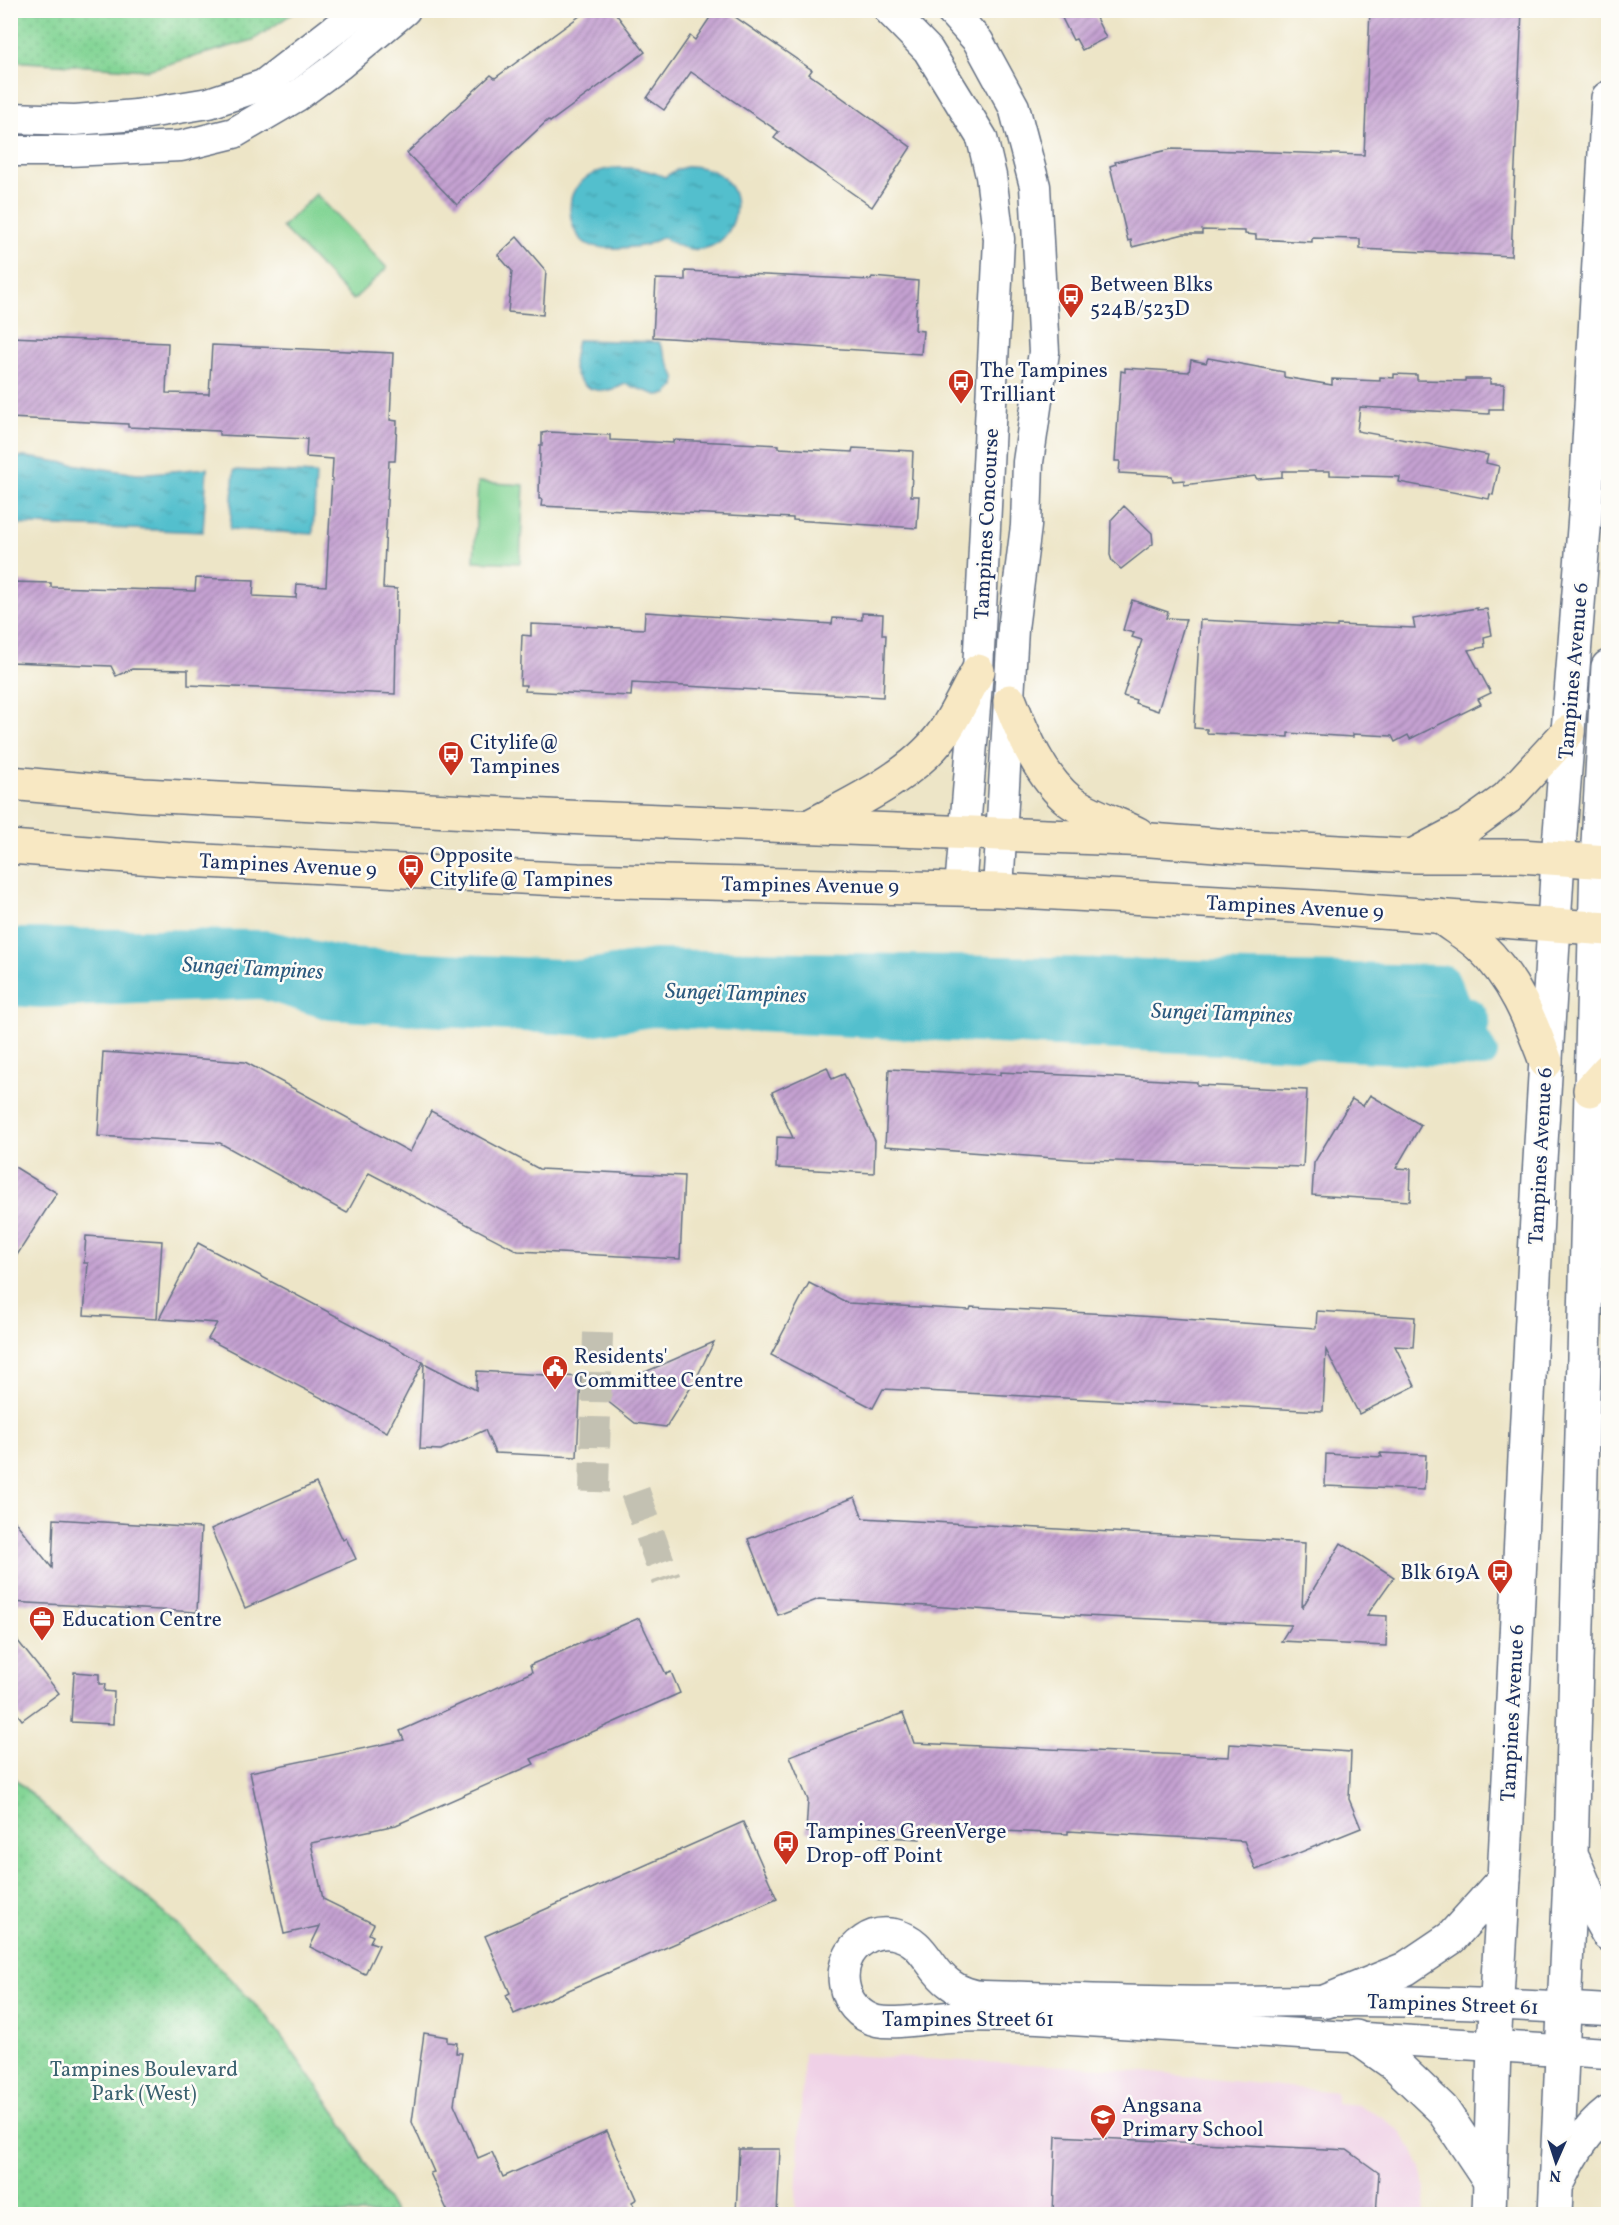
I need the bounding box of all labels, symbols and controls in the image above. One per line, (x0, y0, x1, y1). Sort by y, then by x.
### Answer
place label: Between Blks 524B/523D (1090, 271, 1213, 324)
bus stop icon: Between Blks 524B/523D (1056, 281, 1086, 319)
place label: The Tampines Trilliant (980, 357, 1108, 410)
bus stop icon: The Tampines Trilliant (946, 367, 976, 405)
street label: Tampines Concourse (968, 428, 1007, 621)
street label: Tampines Avenue 6 (1552, 581, 1597, 761)
place label: Citylife@ Tampines (470, 729, 560, 782)
bus stop icon: Citylife@ Tampines (436, 739, 466, 777)
place label: Opposite Citylife@ Tampines (430, 842, 613, 895)
street label: Tampines Avenue 9 (198, 847, 378, 886)
bus stop icon: Opposite Citylife@ Tampines (396, 852, 426, 890)
street label: Tampines Avenue 9 (721, 870, 899, 903)
street label: Tampines Avenue 9 (1205, 889, 1385, 928)
water label: Sungei Tampines (181, 950, 324, 989)
water label: Sungei Tampines (665, 977, 807, 1012)
water label: Sungei Tampines (1151, 997, 1293, 1032)
street label: Tampines Avenue 6 (1522, 1067, 1561, 1246)
place label: Residents' Committee Centre (574, 1343, 743, 1396)
public building icon: Residents' Committee Centre (540, 1353, 570, 1391)
bus stop icon: Blk 619A (1485, 1557, 1515, 1595)
place label: Blk 619A (1401, 1559, 1480, 1588)
office icon: Education Centre (27, 1604, 57, 1642)
place label: Education Centre (62, 1606, 222, 1635)
street label: Tampines Avenue 6 (1494, 1624, 1533, 1803)
place label: Tampines GreenVerge Drop-off Point (806, 1818, 1006, 1871)
bus stop icon: Tampines GreenVerge Drop-off Point (771, 1828, 801, 1866)
street label: Tampines Street 61 (1366, 1988, 1539, 2023)
street label: Tampines Street 61 (882, 2006, 1054, 2035)
park label: Tampines Boulevard Park (West) (50, 2056, 238, 2109)
place label: Angsana Primary School (1122, 2092, 1263, 2145)
school or university icon: Angsana Primary School (1088, 2102, 1118, 2140)
north arrow (1526, 2132, 1586, 2192)
text: N (1549, 2164, 1562, 2186)

